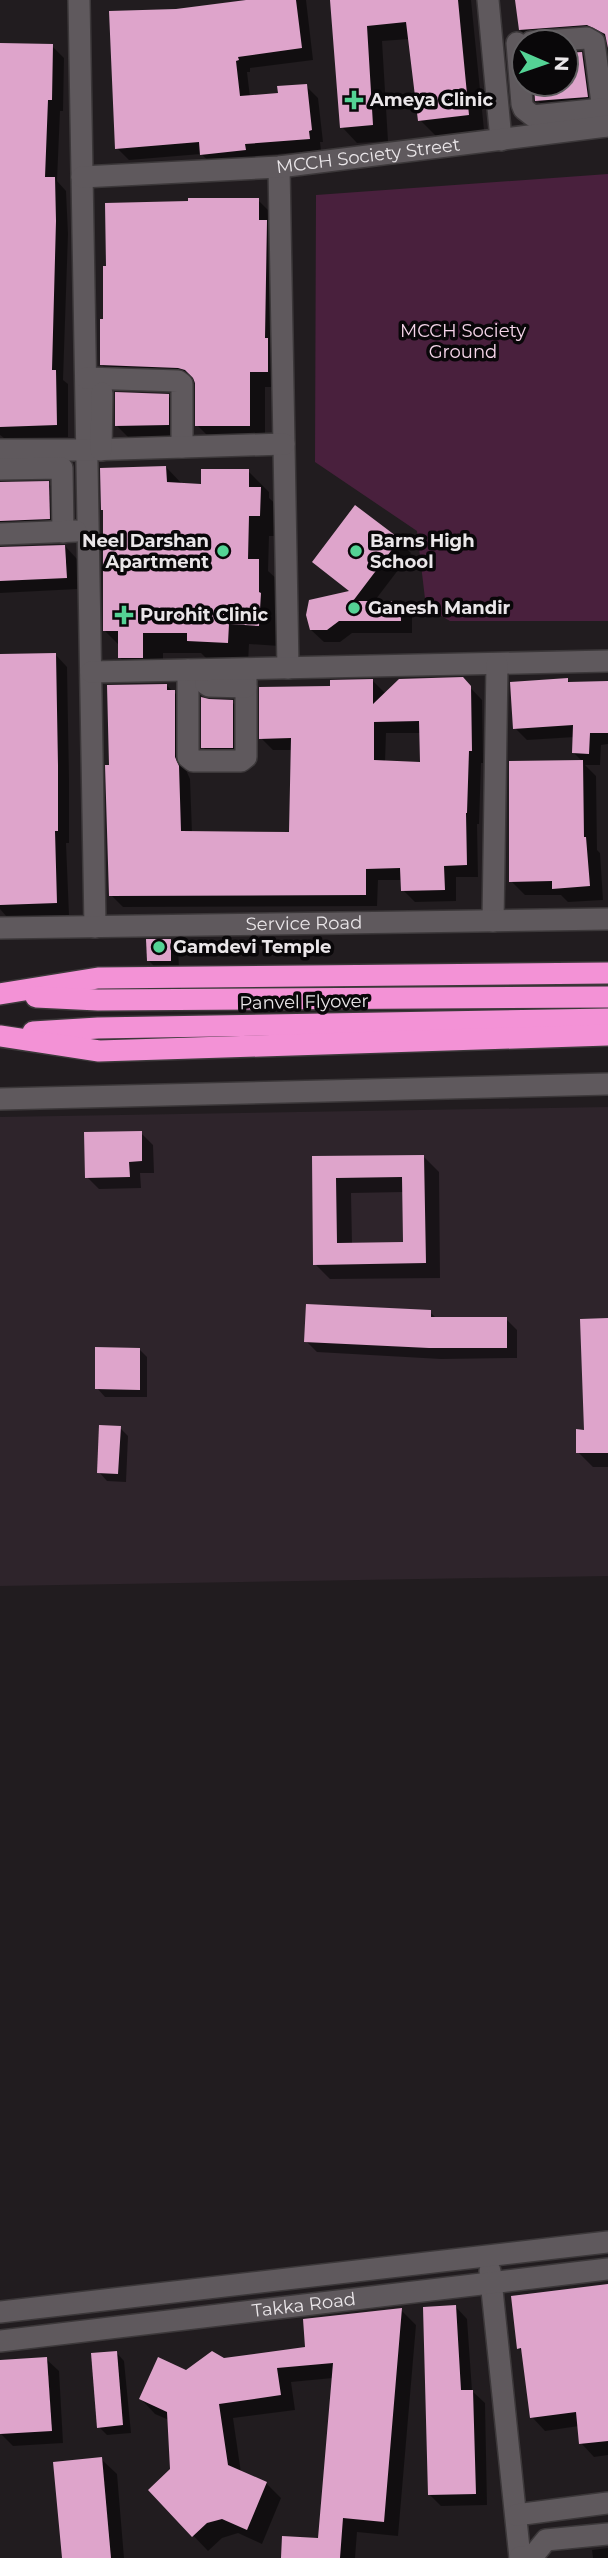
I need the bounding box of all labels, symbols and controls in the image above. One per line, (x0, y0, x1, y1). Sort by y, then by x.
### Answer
north arrow (510, 28, 580, 98)
text: N (550, 55, 573, 72)
place label: Ameya Clinic (369, 89, 493, 111)
marker: Ameya Clinic (344, 90, 364, 110)
street label: MCCH Society Street (275, 134, 461, 178)
park label: MCCH Society Ground (400, 320, 526, 363)
place label: Neel Darshan Apartment (82, 530, 209, 573)
place label: Barns High School (370, 530, 475, 573)
marker: Neel Darshan Apartment (215, 543, 231, 559)
marker: Barns High School (348, 543, 364, 559)
place label: Ganesh Mandir (368, 597, 511, 619)
marker: Ganesh Mandir (346, 600, 362, 616)
place label: Purohit Clinic (140, 604, 268, 626)
marker: Purohit Clinic (114, 605, 134, 625)
street label: Service Road (245, 912, 362, 935)
place label: Gamdevi Temple (173, 936, 331, 958)
marker: Gamdevi Temple (151, 939, 167, 955)
street label: Panvel Flyover (239, 990, 369, 1014)
street label: Takka Road (251, 2288, 357, 2322)

